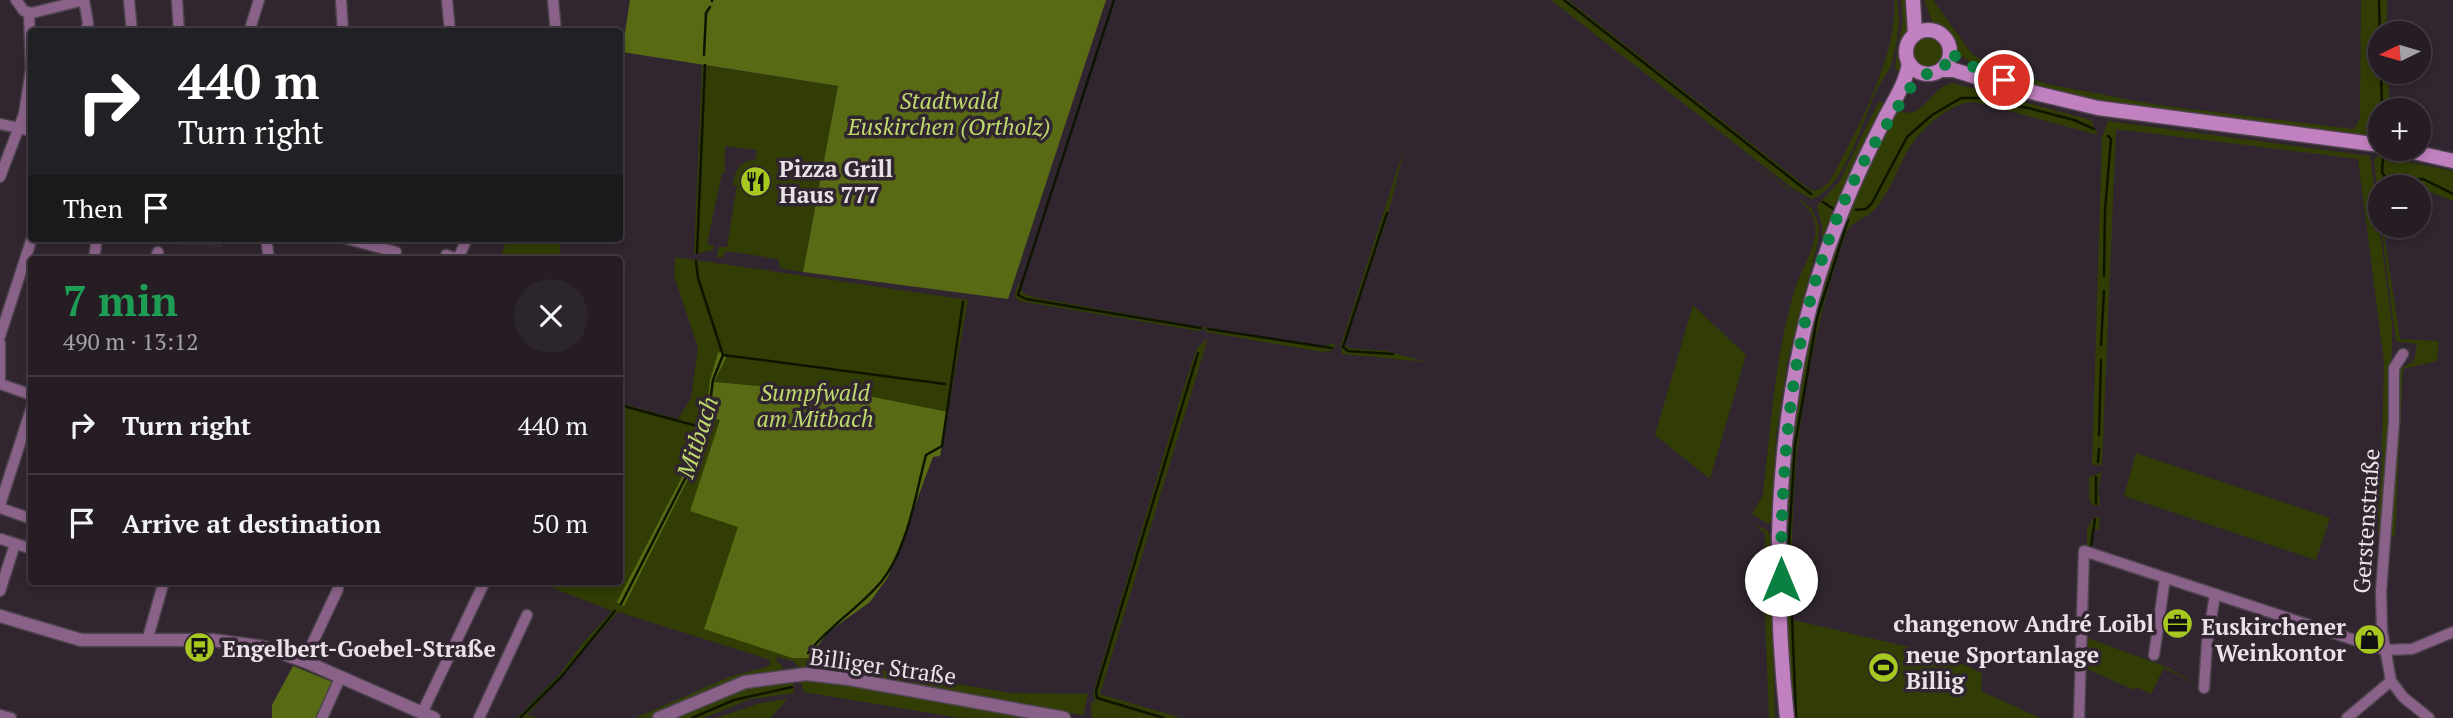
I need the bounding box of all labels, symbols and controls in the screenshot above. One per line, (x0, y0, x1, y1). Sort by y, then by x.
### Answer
north arrow (2368, 21, 2431, 84)
map controls (2368, 21, 2431, 238)
text: 440 m (178, 48, 320, 113)
pin (1974, 50, 2034, 110)
icon: right (63, 56, 154, 147)
icon: arrive (1985, 61, 2023, 99)
park label: Stadtwald Euskirchen (Ortholz) (847, 85, 1050, 142)
button: + (2368, 98, 2431, 161)
text: Turn right (178, 111, 324, 153)
place label: Pizza Grill Haus 777 (779, 153, 893, 210)
restaurant icon: Pizza Grill Haus 777 (739, 164, 773, 198)
button: − (2368, 175, 2431, 238)
icon: arrive (137, 189, 175, 227)
text: Then (63, 191, 123, 225)
text: 7 min (63, 272, 178, 328)
button: close (514, 279, 588, 353)
text: 490 m · 13:12 (63, 326, 198, 357)
park label: Sumpfwald am Mitbach (757, 377, 873, 434)
water label: Mitbach (668, 392, 725, 483)
icon: right (63, 406, 101, 444)
text: Turn right (122, 408, 251, 442)
text: 440 m (518, 408, 588, 442)
street label: Gerstenstraße (2345, 448, 2387, 594)
icon: arrive (63, 504, 101, 542)
text: Arrive at destination (122, 506, 381, 540)
text: 50 m (532, 506, 588, 540)
position arrow (1744, 543, 1818, 617)
office icon: changenow André Loibl (2160, 606, 2194, 640)
place label: changenow André Loibl (1893, 608, 2154, 639)
place label: Euskirchener Weinkontor (2201, 611, 2346, 668)
shop icon: Euskirchener Weinkontor (2352, 622, 2386, 656)
bus stop icon: Engelbert-Goebel-Straße (182, 631, 216, 665)
place label: Engelbert-Goebel-Straße (222, 633, 496, 664)
place label: neue Sportanlage Billig (1906, 639, 2099, 696)
street label: Billiger Straße (808, 640, 958, 692)
sports icon: neue Sportanlage Billig (1866, 650, 1900, 684)

